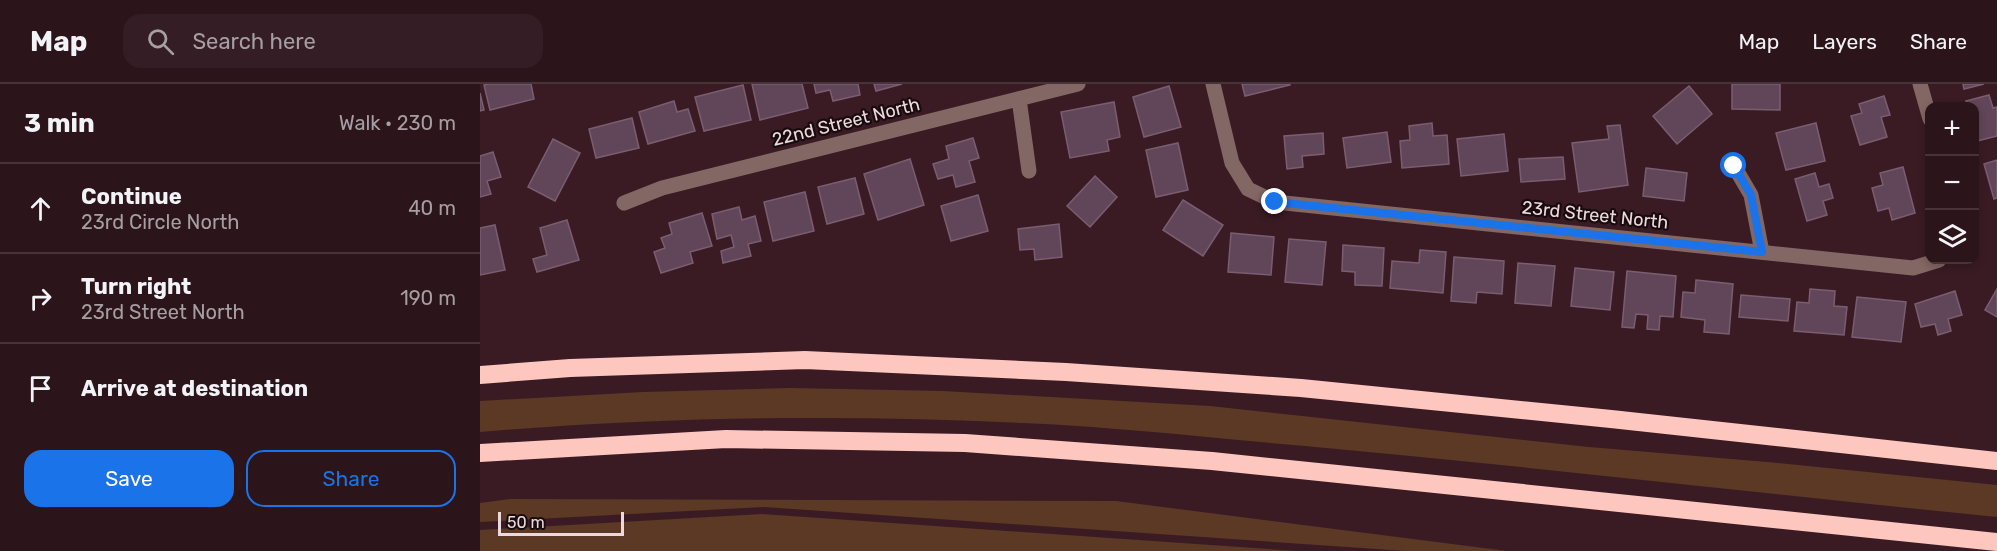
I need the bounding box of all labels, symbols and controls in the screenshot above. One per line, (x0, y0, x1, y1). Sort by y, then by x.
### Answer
search box (123, 14, 543, 68)
text: Map (30, 25, 87, 58)
icon: search (144, 25, 177, 58)
text: Search here (192, 28, 316, 55)
text: Map (1738, 29, 1779, 54)
text: Layers (1812, 29, 1877, 54)
text: Share (1910, 29, 1967, 54)
street label: 22nd Street North (770, 93, 922, 151)
map controls (1925, 102, 1979, 264)
button: + (1925, 102, 1979, 156)
text: 3 min (24, 108, 95, 139)
text: Walk · 230 m (339, 111, 456, 135)
route start (1720, 152, 1746, 178)
button: − (1925, 156, 1979, 210)
text: Continue (81, 183, 182, 210)
route end (1261, 188, 1287, 214)
icon: ahead (24, 192, 57, 225)
text: 40 m (408, 196, 456, 220)
street label: 23rd Street North (1521, 196, 1669, 234)
text: 23rd Circle North (81, 210, 240, 234)
button: layers (1925, 210, 1979, 264)
text: Turn right (81, 273, 191, 300)
icon: right (24, 282, 57, 315)
text: 190 m (400, 286, 456, 310)
text: 23rd Street North (81, 300, 245, 324)
icon: arrive (24, 372, 57, 405)
text: Arrive at destination (81, 375, 308, 402)
button: Save (24, 450, 234, 507)
button: Share (246, 450, 456, 507)
scale bar (498, 509, 624, 536)
text: 50 m (507, 513, 545, 532)

